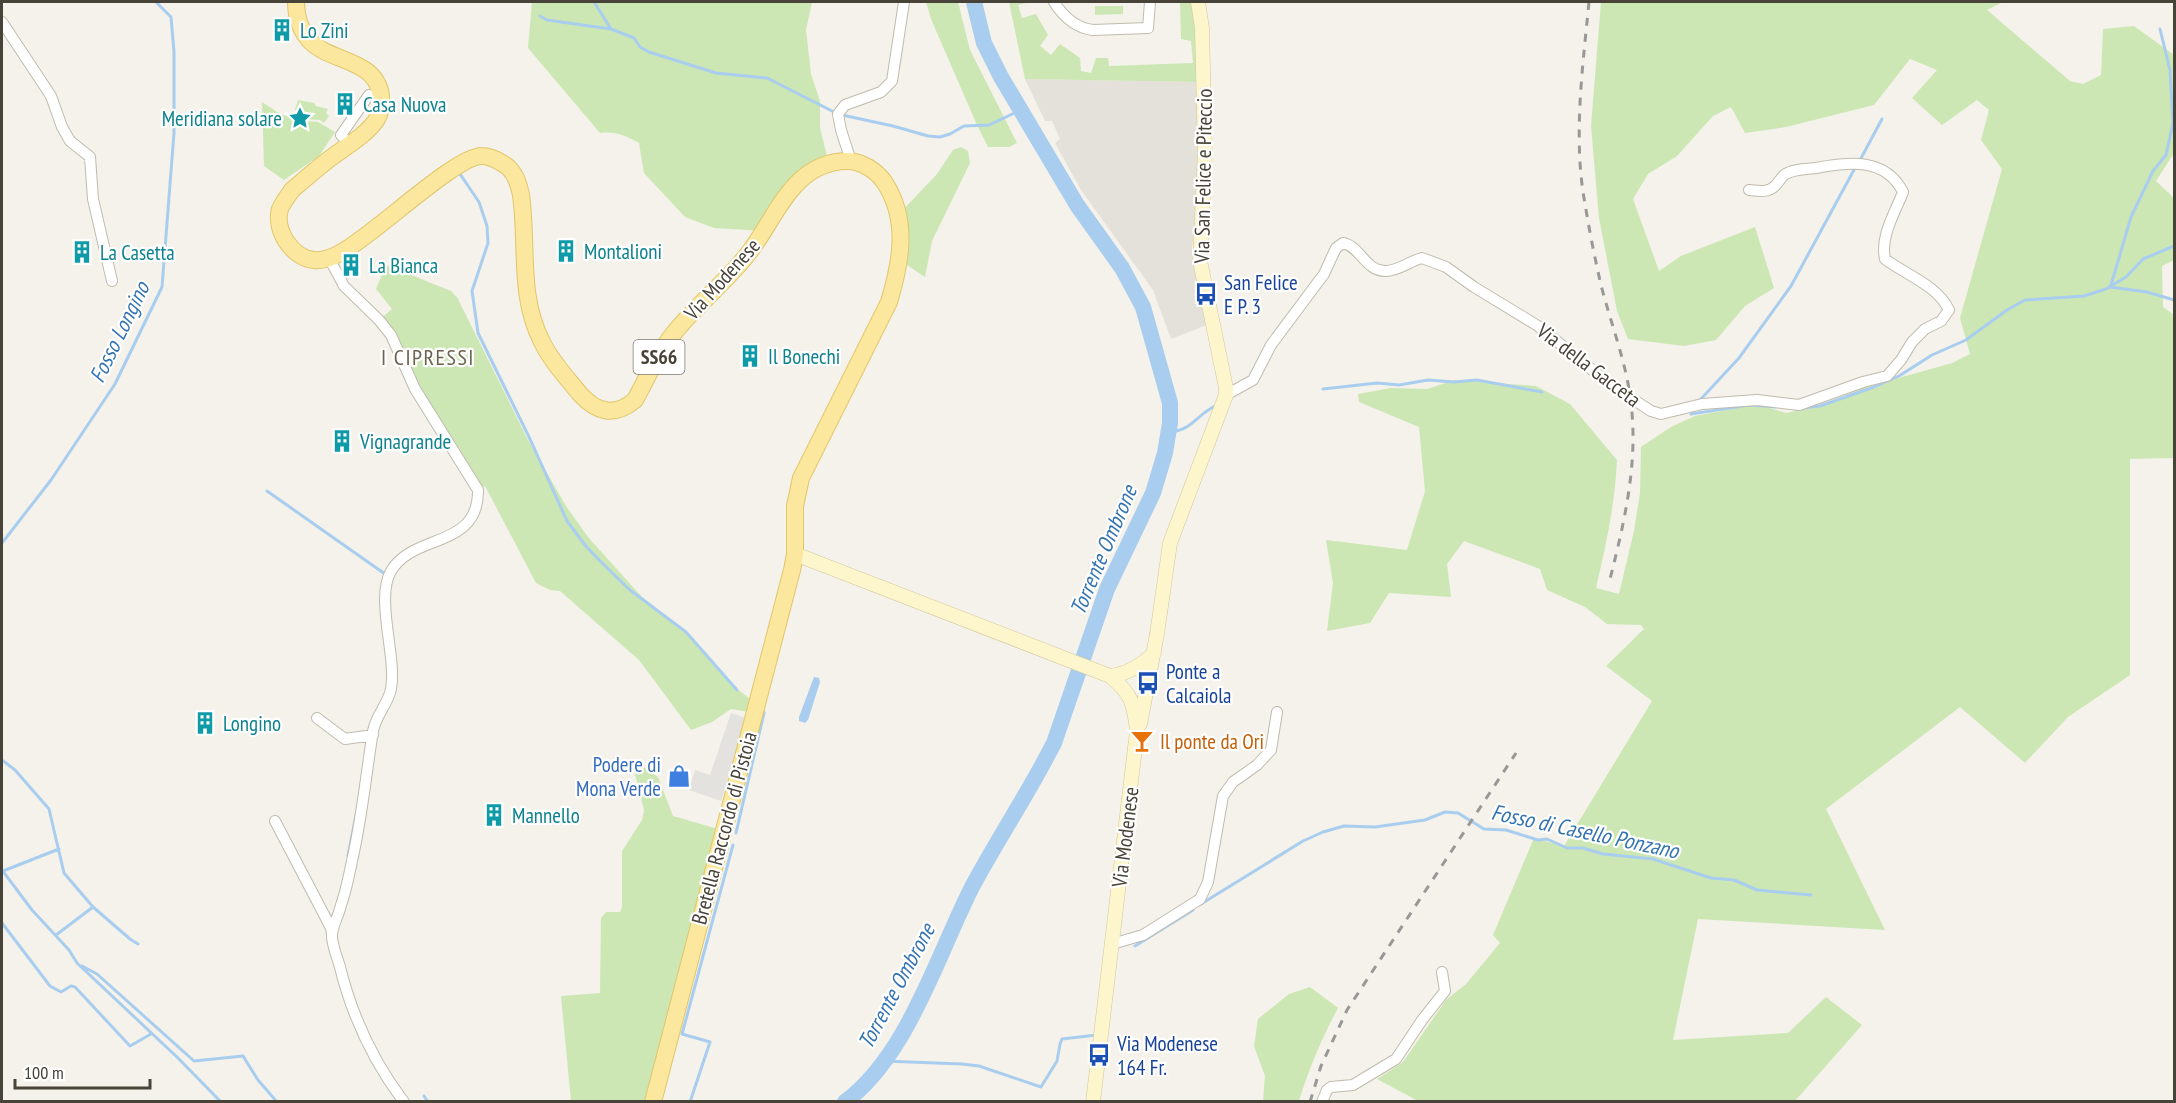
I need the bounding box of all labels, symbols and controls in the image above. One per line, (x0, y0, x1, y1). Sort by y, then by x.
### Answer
building icon: Lo Zini (269, 17, 295, 43)
place label: Lo Zini (300, 17, 349, 44)
street label: Via San Felice e Piteccio (1188, 88, 1218, 265)
building icon: Casa Nuova (332, 91, 358, 117)
place label: Casa Nuova (363, 91, 447, 118)
place label: Meridiana solare (162, 105, 282, 132)
place icon: Meridiana solare (287, 105, 313, 131)
street label: Via Modenese (678, 232, 766, 326)
building icon: Montalioni (553, 238, 579, 264)
place label: Montalioni (584, 238, 662, 265)
building icon: La Casetta (69, 239, 95, 265)
place label: La Casetta (100, 239, 175, 266)
building icon: La Bianca (338, 252, 364, 278)
place label: La Bianca (369, 252, 438, 279)
place label: San Felice E P. 3 (1224, 269, 1298, 320)
water label: Fosso Longino (83, 276, 156, 387)
bus stop icon: San Felice E P. 3 (1193, 281, 1219, 307)
street label: Via della Gacceta (1531, 316, 1646, 413)
road number: SS66 (634, 340, 684, 374)
district label: I CIPRESSI (381, 343, 475, 371)
building icon: Il Bonechi (737, 343, 763, 369)
place label: Il Bonechi (768, 343, 840, 370)
building icon: Vignagrande (329, 428, 355, 454)
place label: Vignagrande (359, 428, 451, 455)
water label: Torrente Ombrone (1063, 479, 1144, 619)
place label: Ponte a Calcaiola (1166, 658, 1231, 709)
bus stop icon: Ponte a Calcaiola (1135, 670, 1161, 696)
building icon: Longino (192, 710, 218, 736)
place label: Longino (223, 710, 281, 737)
bar icon: Il ponte da Ori (1129, 728, 1155, 754)
place label: Il ponte da Ori (1160, 728, 1264, 755)
street label: Bretella Raccordo di Pistoia (685, 729, 763, 927)
place label: Podere di Mona Verde (576, 751, 661, 802)
shop icon: Podere di Mona Verde (666, 763, 692, 789)
street label: Via Modenese (1105, 785, 1145, 890)
water label: Fosso di Casello Ponzano (1489, 798, 1683, 865)
building icon: Mannello (481, 802, 507, 828)
place label: Mannello (512, 802, 580, 829)
water label: Torrente Ombrone (851, 917, 942, 1053)
place label: Via Modenese 164 Fr. (1116, 1030, 1218, 1081)
bus stop icon: Via Modenese 164 Fr. (1086, 1042, 1112, 1068)
scale bar (15, 1052, 150, 1090)
text: 100 m (24, 1061, 64, 1084)

